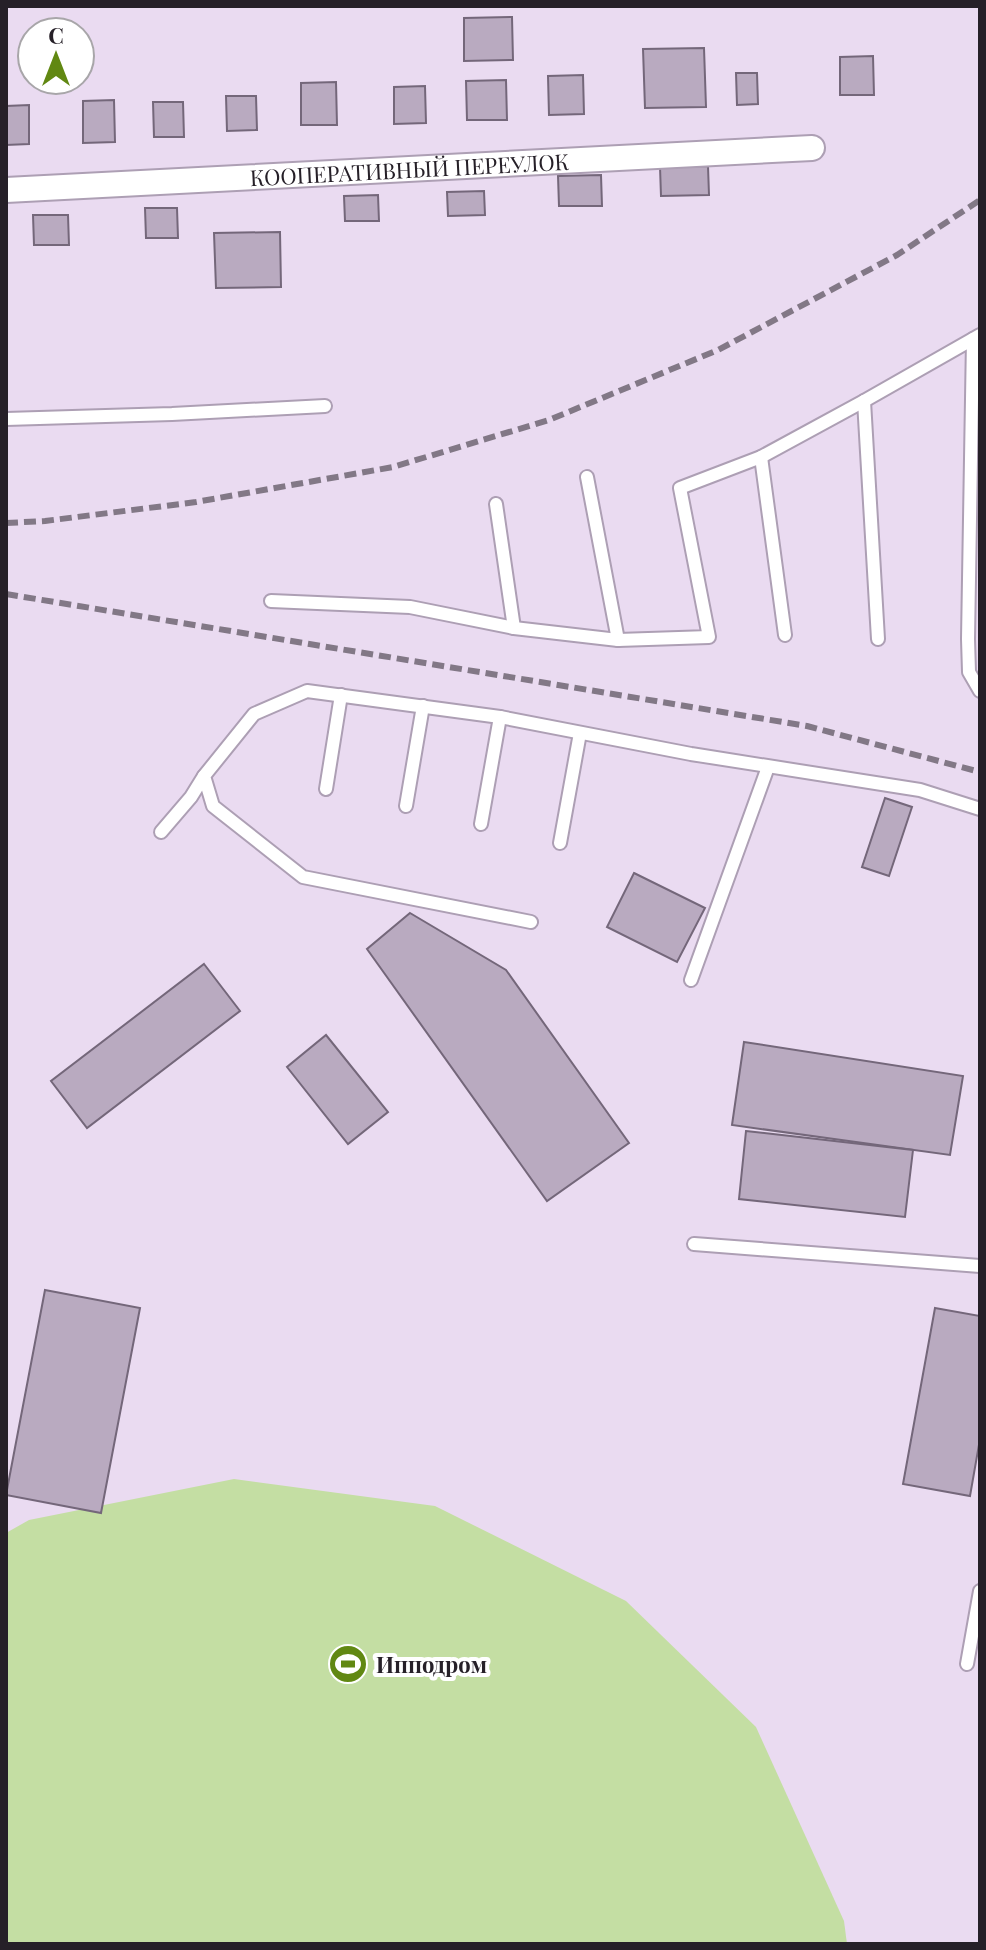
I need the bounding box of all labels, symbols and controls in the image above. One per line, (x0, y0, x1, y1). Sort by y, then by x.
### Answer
north arrow (16, 16, 96, 96)
text: С (48, 20, 64, 50)
street label: КООПЕРАТИВНЫЙ ПЕРЕУЛОК (249, 146, 570, 192)
sports icon: Ипподром (327, 1643, 369, 1685)
place label: Ипподром (376, 1649, 487, 1679)

